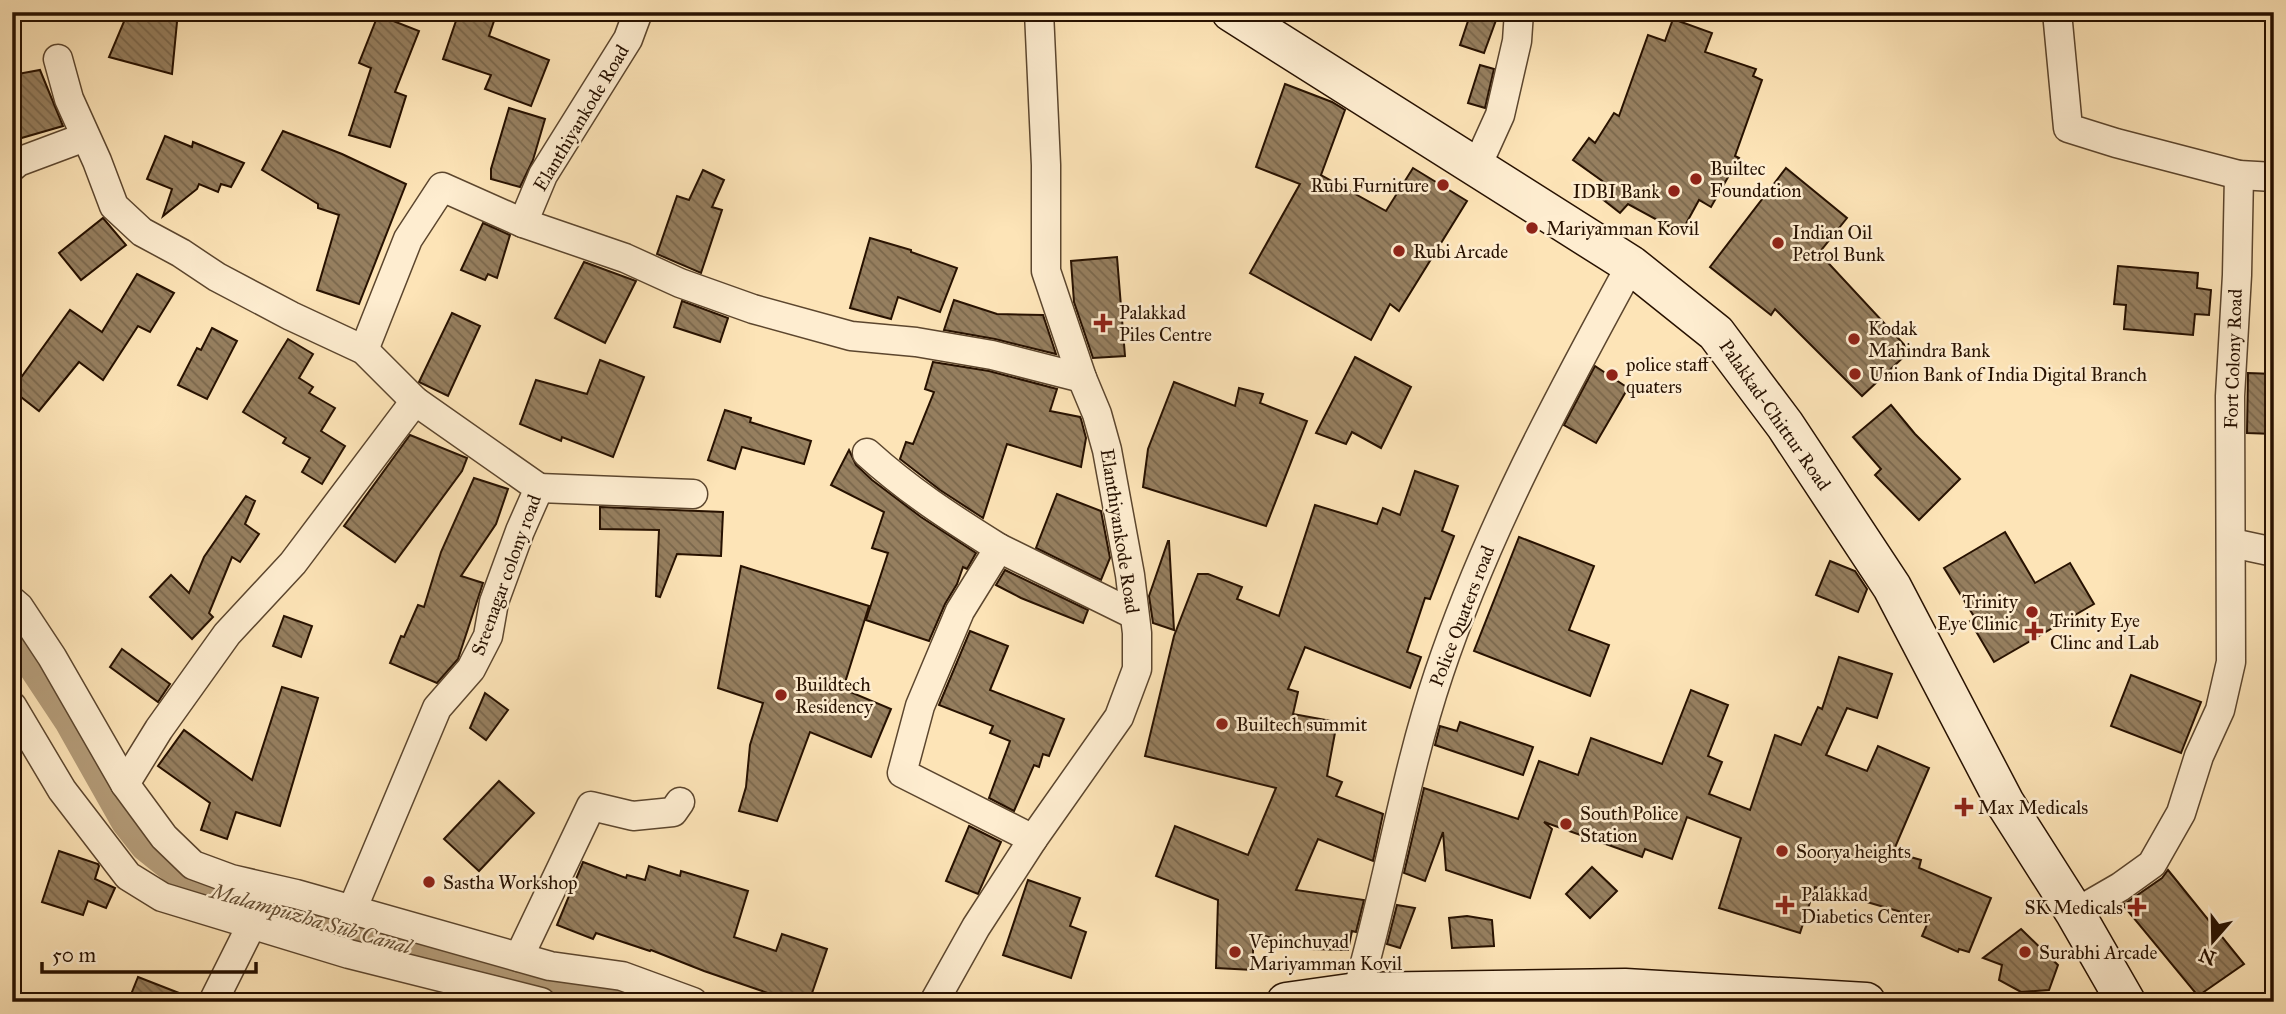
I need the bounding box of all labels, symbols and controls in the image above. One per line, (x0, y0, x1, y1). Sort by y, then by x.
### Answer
street label: Elanthiyankode Road (528, 40, 634, 195)
place label: Builtec Foundation (1710, 157, 1802, 202)
marker: Builtec Foundation (1688, 171, 1704, 187)
place label: Rubi Furniture (1311, 174, 1429, 197)
marker: Rubi Furniture (1435, 177, 1451, 193)
place label: IDBI Bank (1573, 180, 1660, 203)
marker: IDBI Bank (1666, 183, 1682, 199)
place label: Mariyamman Kovil (1546, 217, 1700, 240)
marker: Mariyamman Kovil (1524, 220, 1540, 236)
place label: Indian Oil Petrol Bunk (1792, 221, 1885, 266)
marker: Indian Oil Petrol Bunk (1770, 235, 1786, 251)
place label: Rubi Arcade (1413, 240, 1508, 263)
marker: Rubi Arcade (1391, 243, 1407, 259)
street label: Fort Colony Road (2219, 288, 2247, 430)
place label: Palakkad Piles Centre (1119, 301, 1212, 346)
marker: Palakkad Piles Centre (1093, 313, 1113, 333)
place label: Kodak Mahindra Bank (1868, 317, 1990, 362)
marker: Kodak Mahindra Bank (1846, 331, 1862, 347)
street label: Palakkad-Chittur Road (1714, 335, 1836, 495)
place label: police staff quaters (1625, 353, 1712, 399)
place label: Union Bank of India Digital Branch (1869, 363, 2147, 387)
marker: Union Bank of India Digital Branch (1847, 366, 1863, 382)
marker: police staff quaters (1604, 367, 1620, 383)
street label: Elanthiyankode Road (1096, 447, 1144, 616)
street label: Sreenagar colony road (466, 491, 547, 659)
street label: Police Quaters road (1425, 542, 1500, 690)
place label: Trinity Eye Clinic (1937, 590, 2019, 635)
marker: Trinity Eye Clinic (2024, 604, 2040, 620)
place label: Trinity Eye Clinc and Lab (2050, 609, 2159, 654)
marker: Trinity Eye Clinc and Lab (2024, 621, 2044, 641)
place label: Buildtech Residency (795, 673, 874, 718)
marker: Buildtech Residency (773, 687, 789, 703)
place label: Builtech summit (1236, 713, 1367, 736)
marker: Builtech summit (1214, 716, 1230, 732)
place label: Max Medicals (1978, 796, 2088, 819)
marker: Max Medicals (1956, 799, 1972, 815)
place label: South Police Station (1580, 802, 1679, 847)
marker: South Police Station (1558, 816, 1574, 832)
place label: Soorya heights (1796, 840, 1911, 864)
marker: Soorya heights (1774, 843, 1790, 859)
place label: Sastha Workshop (443, 871, 578, 894)
marker: Sastha Workshop (421, 874, 437, 890)
water label: Malampuzha Sub Canal (206, 877, 416, 961)
place label: Palakkad Diabetics Center (1801, 883, 1931, 928)
marker: Palakkad Diabetics Center (1775, 895, 1795, 915)
place label: SK Medicals (2024, 896, 2123, 919)
marker: SK Medicals (2129, 899, 2145, 915)
north arrow (2178, 906, 2248, 976)
scale bar (42, 930, 256, 974)
place label: Vepinchuvad Mariyamman Kovil (1248, 930, 1403, 975)
place label: Surabhi Arcade (2039, 941, 2158, 964)
text: 50 m (52, 942, 97, 968)
text: N (2196, 943, 2219, 970)
marker: Vepinchuvad Mariyamman Kovil (1227, 944, 1243, 960)
marker: Surabhi Arcade (2017, 944, 2033, 960)

